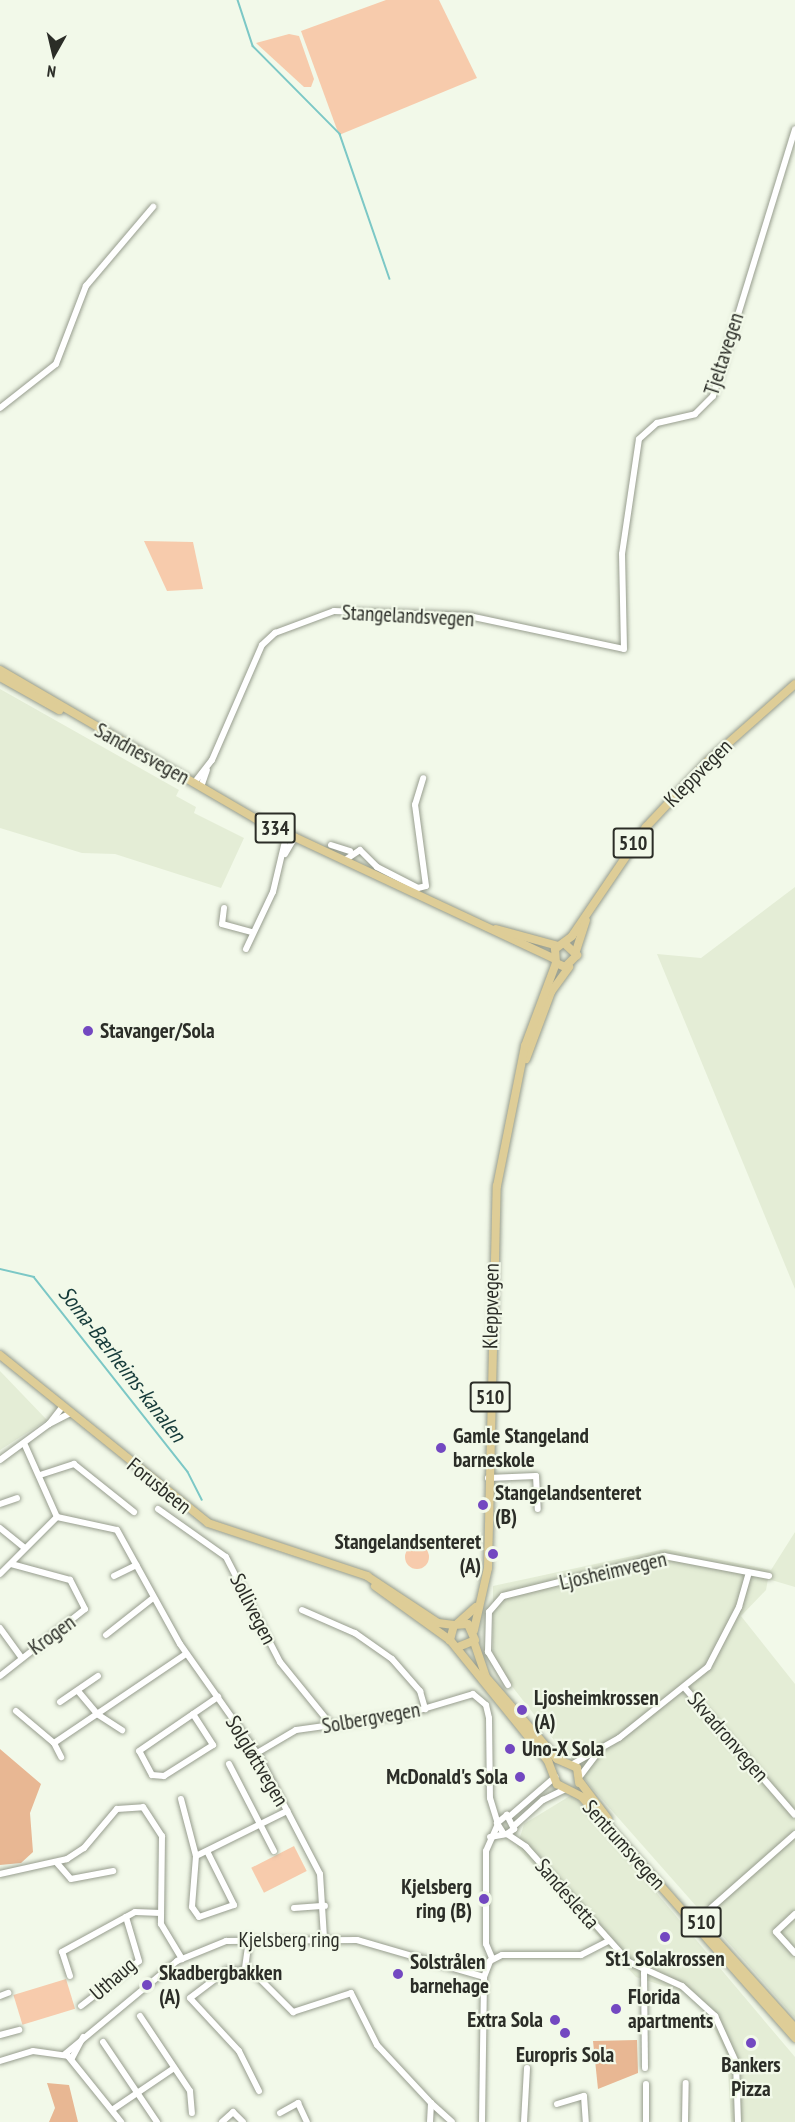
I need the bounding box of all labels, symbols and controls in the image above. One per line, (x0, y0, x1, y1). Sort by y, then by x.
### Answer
north arrow (24, 24, 84, 84)
text: N (46, 61, 57, 82)
street label: Tjeltavegen (699, 310, 749, 398)
street label: Stangelandsvegen (341, 600, 475, 632)
street label: Sandnesvegen (90, 718, 194, 790)
street label: Kleppvegen (659, 734, 737, 812)
road number: 334 (254, 811, 296, 845)
road number: 510 (612, 826, 654, 860)
place label: Stavanger/Sola (100, 1018, 215, 1044)
marker: Stavanger/Sola (81, 1024, 95, 1038)
street label: Kleppvegen (478, 1263, 504, 1349)
water label: Soma-Bærheims-kanalen (53, 1281, 191, 1447)
road number: 510 (469, 1380, 511, 1414)
place label: Gamle Stangeland barneskole (453, 1423, 589, 1473)
marker: Gamle Stangeland barneskole (434, 1441, 448, 1455)
street label: Forusbeen (122, 1453, 196, 1519)
place label: Stangelandsenteret (B) (495, 1480, 641, 1530)
marker: Stangelandsenteret (B) (476, 1498, 490, 1512)
place label: Stangelandsenteret (A) (335, 1529, 481, 1579)
street label: Ljosheimvegen (557, 1546, 669, 1596)
marker: Stangelandsenteret (A) (486, 1547, 500, 1561)
street label: Sollivegen (225, 1569, 281, 1649)
street label: Krogen (24, 1610, 80, 1660)
place label: Ljosheimkrossen (A) (534, 1685, 659, 1735)
street label: Skvadronvegen (682, 1687, 774, 1787)
street label: Solbergvegen (320, 1697, 422, 1739)
marker: Ljosheimkrossen (A) (515, 1703, 529, 1717)
street label: Solgløttvegen (220, 1711, 294, 1811)
place label: Uno-X Sola (522, 1736, 605, 1762)
marker: Uno-X Sola (503, 1742, 517, 1756)
place label: McDonald's Sola (386, 1764, 508, 1790)
marker: McDonald's Sola (513, 1770, 527, 1784)
street label: Sentrumsvegen (577, 1795, 671, 1895)
street label: Sandesletta (530, 1854, 604, 1934)
place label: Kjelsberg ring (B) (401, 1874, 472, 1924)
marker: Kjelsberg ring (B) (477, 1892, 491, 1906)
road number: 510 (680, 1905, 722, 1939)
street label: Kjelsberg ring (238, 1927, 340, 1953)
marker: St1 Solakrossen (658, 1930, 672, 1944)
place label: St1 Solakrossen (605, 1946, 725, 1972)
place label: Solstrålen barnehage (410, 1949, 489, 1999)
street label: Uthaug (85, 1952, 141, 2006)
place label: Skadbergbakken (A) (159, 1960, 282, 2010)
marker: Solstrålen barnehage (391, 1967, 405, 1981)
marker: Skadbergbakken (A) (140, 1978, 154, 1992)
place label: Florida apartments (628, 1984, 713, 2034)
marker: Florida apartments (609, 2002, 623, 2016)
place label: Extra Sola (467, 2007, 543, 2033)
marker: Extra Sola (548, 2013, 562, 2027)
marker: Europris Sola (558, 2026, 572, 2040)
marker: Bankers Pizza (744, 2036, 758, 2050)
place label: Europris Sola (516, 2042, 614, 2068)
place label: Bankers Pizza (721, 2052, 781, 2102)

